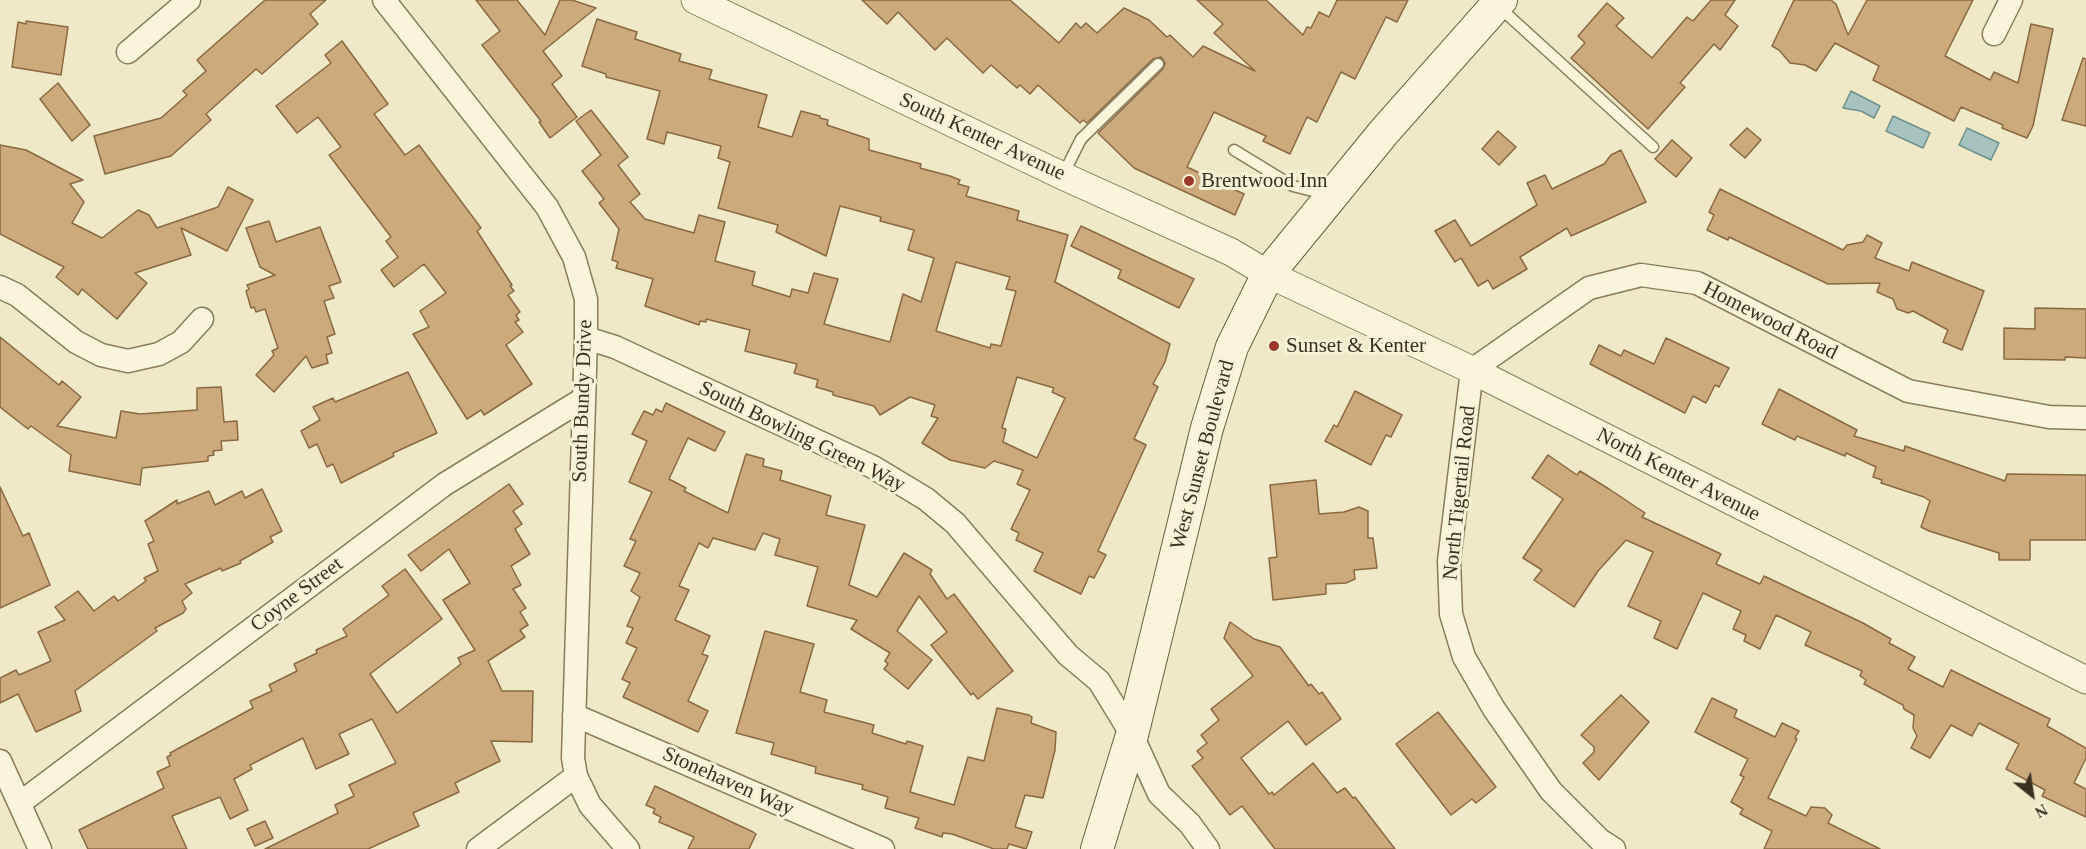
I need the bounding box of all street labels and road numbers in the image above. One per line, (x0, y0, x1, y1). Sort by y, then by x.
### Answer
street label: South Kenter Avenue (895, 87, 1069, 187)
street label: Homewood Road (1699, 276, 1841, 366)
street label: South Bundy Drive (568, 319, 598, 483)
street label: West Sunset Boulevard (1166, 357, 1240, 553)
street label: South Bowling Green Way (695, 376, 909, 498)
street label: North Tigertail Road (1438, 404, 1482, 582)
street label: North Kenter Avenue (1592, 423, 1764, 527)
street label: Coyne Street (246, 552, 348, 638)
street label: Stonehaven Way (658, 742, 798, 822)

